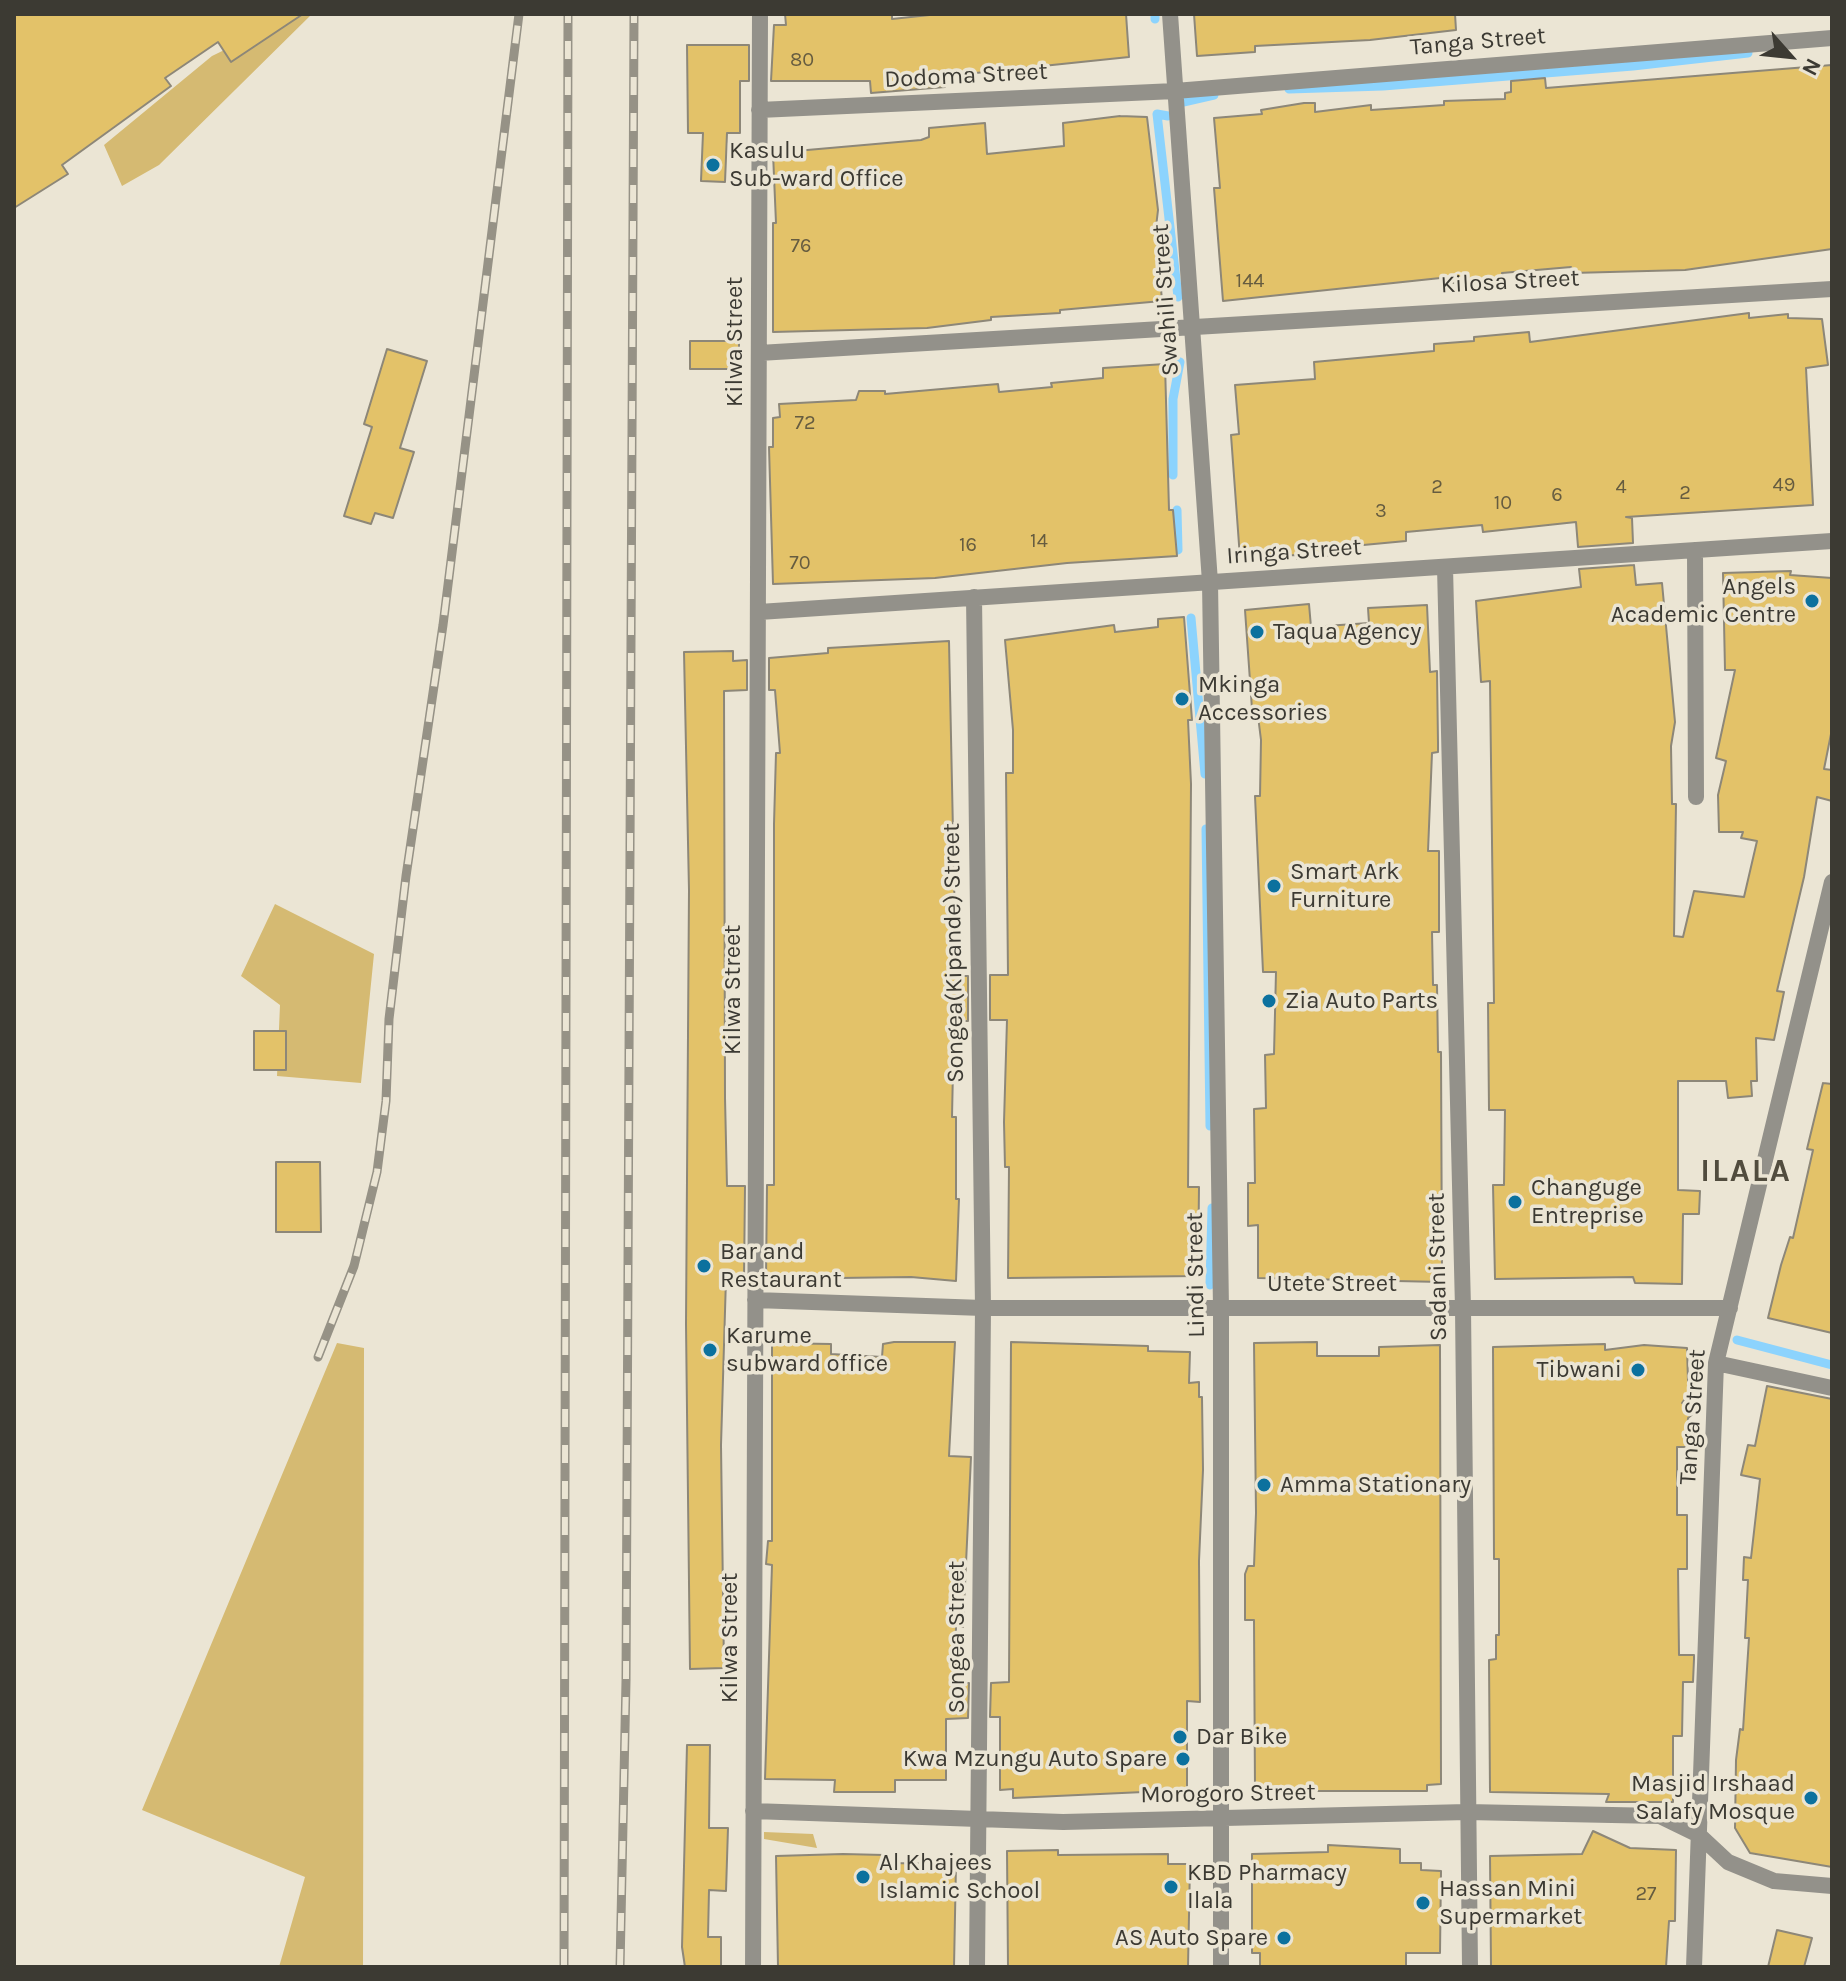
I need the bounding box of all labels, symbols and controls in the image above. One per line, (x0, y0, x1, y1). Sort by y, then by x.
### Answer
north arrow (1750, 16, 1830, 96)
street label: Tanga Street (1409, 22, 1547, 62)
house number: 80 (790, 48, 814, 72)
text: N (1796, 54, 1827, 80)
street label: Dodoma Street (884, 57, 1048, 95)
place label: Kasulu Sub-ward Office (729, 137, 904, 193)
marker: Kasulu Sub-ward Office (704, 156, 722, 174)
street label: Swahili Street (1146, 223, 1186, 377)
house number: 76 (791, 234, 811, 258)
street label: Kilosa Street (1440, 264, 1580, 300)
house number: 144 (1236, 269, 1264, 293)
street label: Kilwa Street (721, 277, 749, 407)
house number: 72 (795, 411, 815, 435)
house number: 49 (1773, 473, 1795, 497)
house number: 2 (1431, 475, 1443, 499)
house number: 4 (1615, 475, 1627, 499)
house number: 2 (1679, 481, 1691, 505)
house number: 6 (1551, 483, 1563, 507)
house number: 10 (1494, 491, 1512, 515)
house number: 3 (1375, 499, 1387, 523)
house number: 14 (1030, 529, 1048, 553)
house number: 16 (959, 533, 977, 557)
street label: Iringa Street (1225, 533, 1363, 571)
house number: 70 (789, 551, 811, 575)
place label: Angels Academic Centre (1611, 573, 1796, 629)
marker: Angels Academic Centre (1803, 592, 1821, 610)
place label: Taqua Agency (1273, 618, 1421, 646)
marker: Taqua Agency (1248, 623, 1266, 641)
place label: Mkinga Accessories (1198, 671, 1328, 727)
marker: Mkinga Accessories (1173, 690, 1191, 708)
street label: Songea(Kipande) Street (937, 823, 971, 1083)
place label: Smart Ark Furniture (1290, 858, 1400, 914)
marker: Smart Ark Furniture (1265, 877, 1283, 895)
street label: Kilwa Street (719, 925, 747, 1055)
place label: Zia Auto Parts (1285, 987, 1438, 1015)
marker: Zia Auto Parts (1260, 992, 1278, 1010)
district label: ILALA (1700, 1153, 1792, 1191)
place label: Changuge Entreprise (1531, 1174, 1644, 1230)
street label: Sadani Street (1422, 1193, 1454, 1341)
marker: Changuge Entreprise (1506, 1193, 1524, 1211)
street label: Lindi Street (1181, 1212, 1211, 1338)
place label: Bar and Restaurant (720, 1238, 842, 1294)
marker: Bar and Restaurant (695, 1257, 713, 1275)
street label: Utete Street (1267, 1270, 1397, 1298)
place label: Karume subward office (726, 1322, 888, 1378)
marker: Karume subward office (701, 1341, 719, 1359)
street label: Tanga Street (1674, 1348, 1712, 1486)
place label: Tibwani (1536, 1356, 1622, 1384)
marker: Tibwani (1629, 1361, 1647, 1379)
place label: Amma Stationary (1280, 1471, 1471, 1499)
marker: Amma Stationary (1255, 1476, 1273, 1494)
street label: Songea Street (943, 1561, 971, 1713)
street label: Kilwa Street (716, 1573, 744, 1703)
place label: Dar Bike (1196, 1723, 1287, 1751)
marker: Dar Bike (1171, 1728, 1189, 1746)
place label: Kwa Mzungu Auto Spare (903, 1745, 1167, 1773)
marker: Kwa Mzungu Auto Spare (1174, 1750, 1192, 1768)
place label: Masjid Irshaad Salafy Mosque (1631, 1770, 1795, 1826)
street label: Morogoro Street (1140, 1778, 1316, 1810)
marker: Masjid Irshaad Salafy Mosque (1802, 1789, 1820, 1807)
place label: Al Khajees Islamic School (879, 1849, 1040, 1905)
place label: KBD Pharmacy Ilala (1187, 1859, 1347, 1915)
marker: Al Khajees Islamic School (854, 1868, 872, 1886)
place label: Hassan Mini Supermarket (1439, 1875, 1582, 1931)
marker: KBD Pharmacy Ilala (1162, 1878, 1180, 1896)
house number: 27 (1636, 1882, 1656, 1906)
marker: Hassan Mini Supermarket (1414, 1894, 1432, 1912)
place label: AS Auto Spare (1115, 1924, 1268, 1952)
marker: AS Auto Spare (1275, 1929, 1293, 1947)

